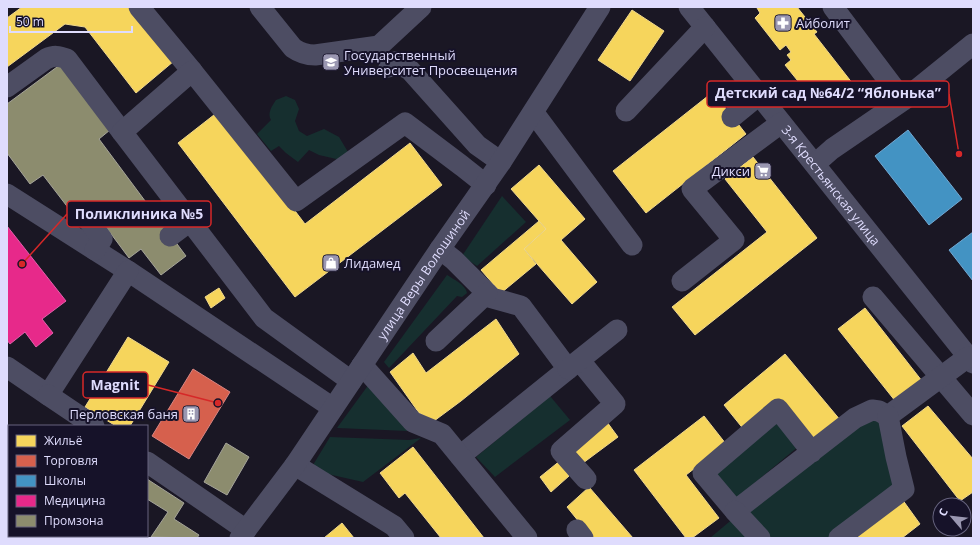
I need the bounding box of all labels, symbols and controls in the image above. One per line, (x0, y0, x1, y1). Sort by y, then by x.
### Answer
scale bar (10, 8, 132, 34)
text: 50 m (16, 13, 44, 30)
pharmacy icon: Айболит (773, 13, 793, 33)
place label: Айболит (796, 14, 850, 32)
place label: Государственный Университет Просвещения (344, 46, 518, 79)
school or university icon: Государственный Университет Просвещения (321, 52, 341, 72)
callout: Детский сад №64/2 “Яблонька” (707, 81, 949, 107)
text: Детский сад №64/2 “Яблонька” (715, 83, 942, 102)
street label: 3-я Крестьянская улица (778, 121, 885, 249)
supermarket icon: Дикси (753, 161, 773, 181)
place label: Дикси (712, 162, 750, 180)
callout: Поликлиника №5 (67, 201, 211, 227)
text: Поликлиника №5 (75, 204, 203, 223)
street label: улица Веры Волошиной (373, 206, 474, 343)
shop icon: Лидамед (321, 253, 341, 273)
place label: Лидамед (344, 254, 401, 272)
callout: Magnit (83, 372, 148, 398)
text: Magnit (90, 375, 140, 394)
building icon: Перловская баня (181, 404, 201, 424)
place label: Перловская баня (69, 405, 178, 423)
legend (8, 425, 148, 537)
text: Жильё (44, 432, 83, 449)
text: Торговля (44, 452, 98, 469)
text: Школы (44, 472, 86, 489)
text: Медицина (44, 492, 105, 509)
north arrow (932, 497, 972, 537)
text: С (934, 505, 951, 519)
text: Промзона (44, 512, 103, 529)

